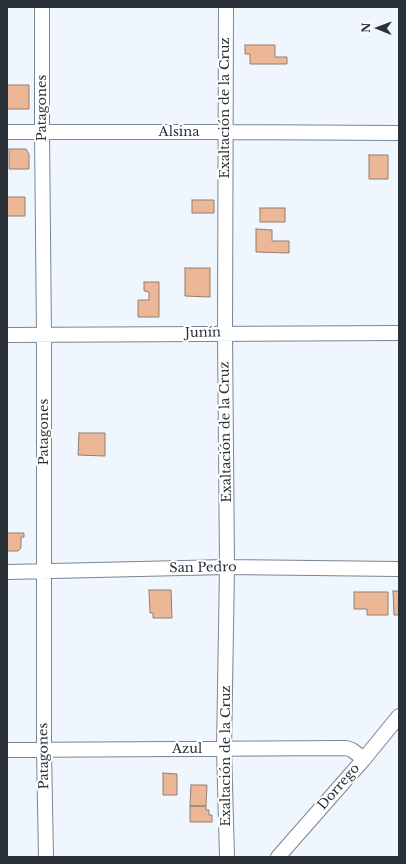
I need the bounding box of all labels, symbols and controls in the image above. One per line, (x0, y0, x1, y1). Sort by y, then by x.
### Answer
north arrow (358, 8, 398, 48)
text: N (359, 22, 373, 33)
street label: Exaltación de la Cruz (217, 37, 233, 179)
street label: Patagones (34, 75, 50, 141)
street label: Alsina (159, 124, 199, 140)
street label: Junín (185, 325, 221, 341)
street label: Exaltación de la Cruz (217, 361, 235, 503)
street label: Patagones (36, 399, 52, 465)
street label: San Pedro (169, 560, 237, 576)
street label: Exaltación de la Cruz (218, 685, 234, 827)
street label: Patagones (36, 723, 52, 789)
street label: Azul (172, 741, 202, 757)
street label: Dorrego (315, 761, 363, 813)

